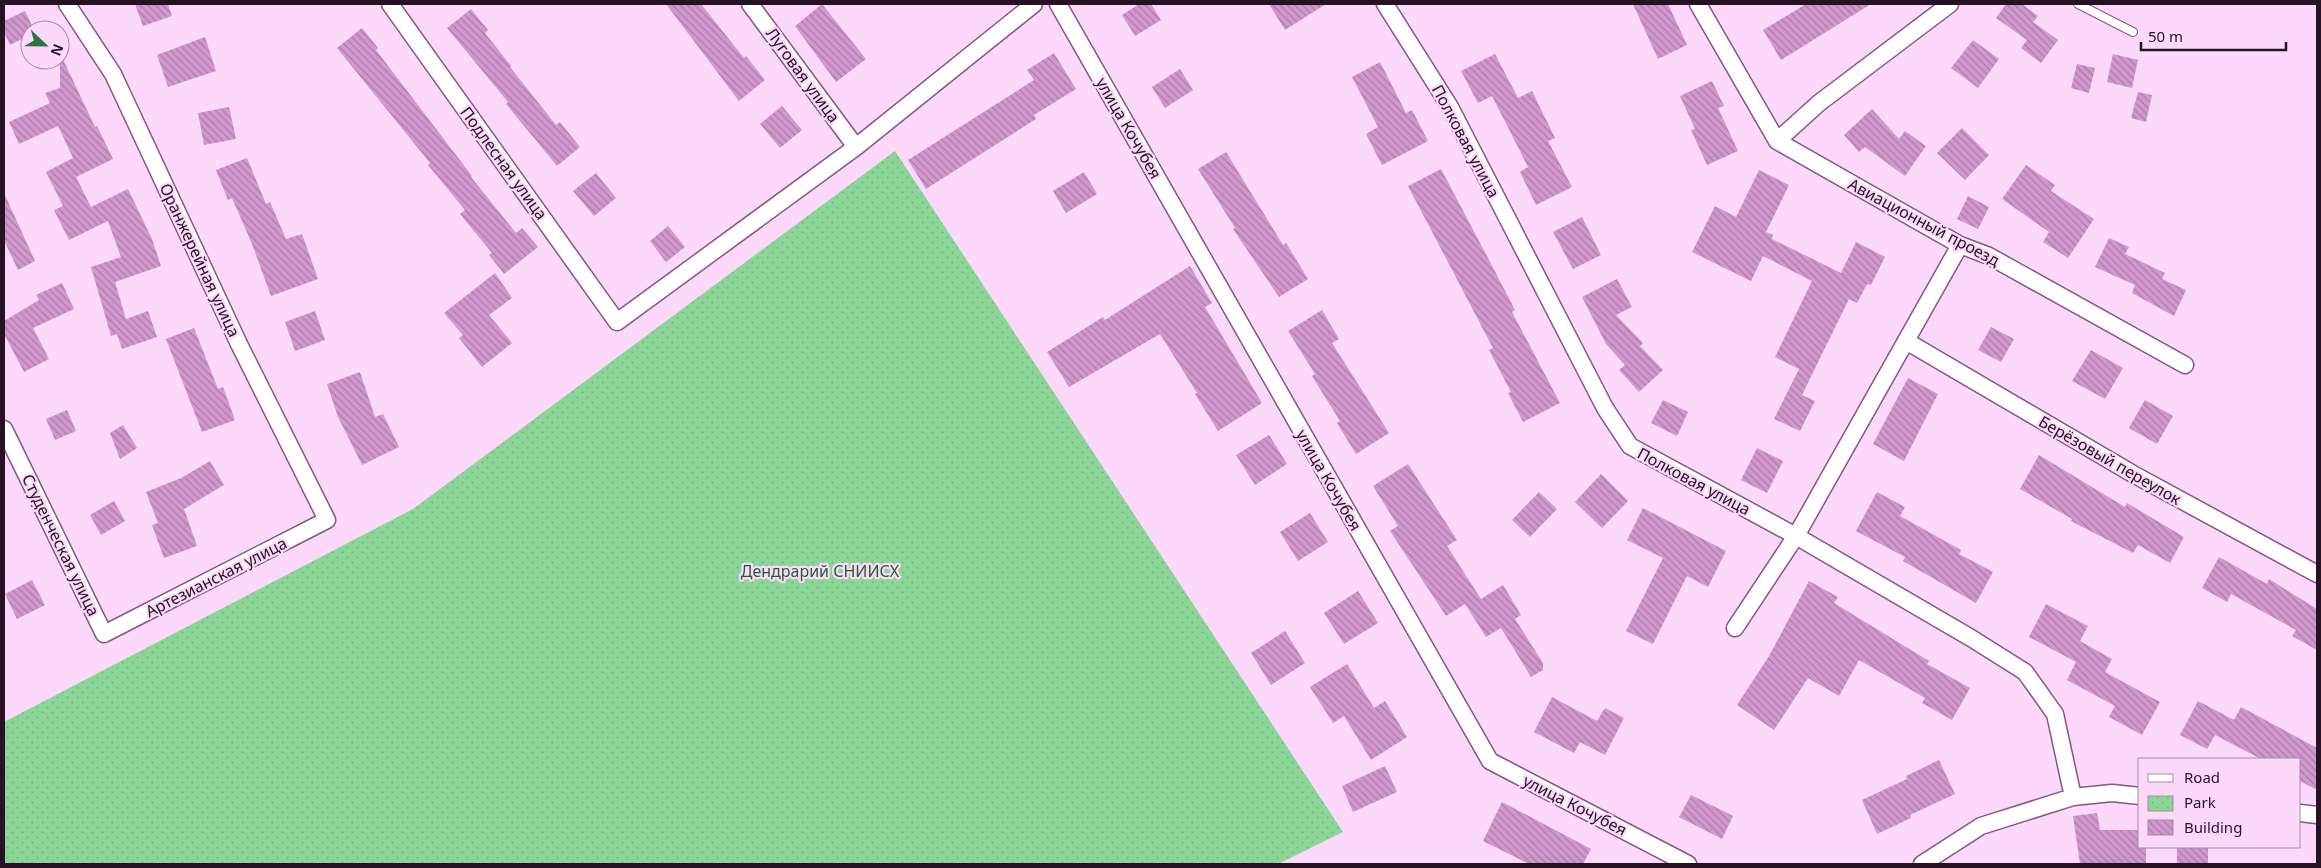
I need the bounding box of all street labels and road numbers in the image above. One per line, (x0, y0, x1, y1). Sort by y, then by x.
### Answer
street label: Луговая улица (761, 23, 845, 127)
street label: улица Кочубея (1091, 73, 1167, 183)
street label: Полковая улица (1427, 81, 1505, 201)
street label: Подлесная улица (455, 102, 553, 224)
street label: Авиационный проезд (1844, 173, 2004, 271)
street label: Оранжерейная улица (155, 180, 245, 340)
street label: Берёзовый переулок (2035, 410, 2186, 510)
street label: улица Кочубея (1291, 425, 1367, 535)
street label: Полковая улица (1634, 442, 1754, 520)
street label: Студенческая улица (17, 470, 105, 620)
street label: Артезианская улица (141, 532, 291, 622)
street label: улица Кочубея (1519, 769, 1631, 841)

